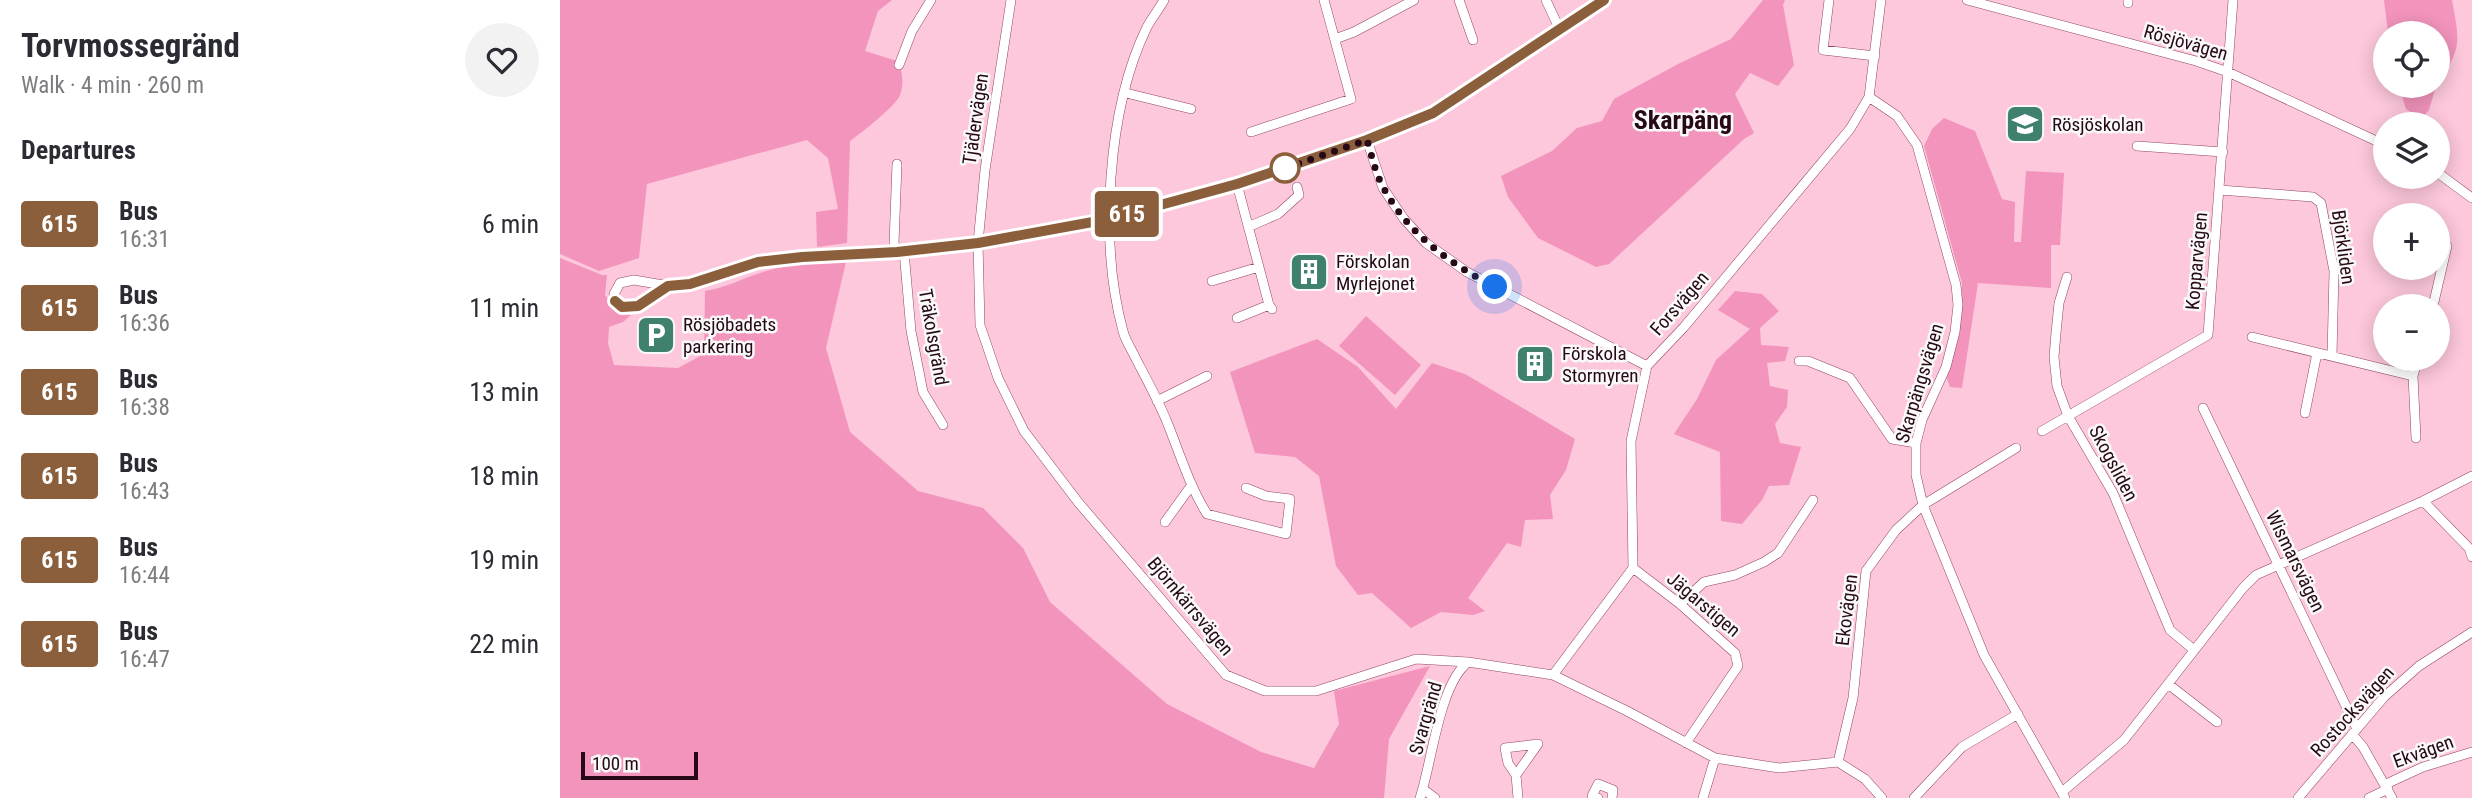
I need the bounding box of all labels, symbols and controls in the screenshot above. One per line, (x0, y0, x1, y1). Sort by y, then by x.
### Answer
street label: Rösjövägen (2141, 20, 2231, 65)
map controls (2373, 21, 2450, 371)
button: locate (2373, 21, 2450, 98)
button: heart (465, 23, 539, 97)
text: Torvmossegränd (21, 26, 240, 65)
text: Walk · 4 min · 260 m (21, 72, 204, 99)
street label: Tjädervägen (958, 72, 993, 166)
school or university icon: Rösjöskolan (2004, 103, 2046, 145)
district label: Skarpäng (1634, 105, 1732, 135)
button: layers (2373, 112, 2450, 189)
place label: Rösjöskolan (2052, 113, 2144, 136)
text: Departures (21, 135, 136, 165)
unlabelled marker (1270, 153, 1300, 183)
line badge: 615 (1087, 191, 1167, 237)
text: Bus (119, 196, 158, 226)
text: 615 (1109, 200, 1145, 228)
button: + (2373, 203, 2450, 280)
street label: Björkliden (2327, 208, 2360, 286)
text: 6 min (482, 209, 539, 239)
text: 615 (41, 210, 78, 238)
street label: Kopparvägen (2181, 211, 2212, 311)
text: 16:31 (119, 226, 170, 253)
place label: Förskolan Myrlejonet (1336, 250, 1415, 295)
building icon: Förskolan Myrlejonet (1288, 251, 1330, 293)
street label: Forsvägen (1645, 267, 1713, 340)
your location (1477, 269, 1512, 304)
text: Bus (119, 280, 158, 310)
street label: Träkolsgränd (914, 287, 953, 387)
text: 11 min (469, 293, 539, 323)
text: 615 (41, 294, 78, 322)
button: − (2373, 294, 2450, 371)
text: 16:36 (119, 310, 170, 337)
place label: Rösjöbadets parkering (683, 313, 776, 358)
parking icon: Rösjöbadets parkering (635, 314, 677, 356)
street label: Skarpängsvägen (1890, 321, 1949, 446)
place label: Förskola Stormyren (1562, 342, 1639, 387)
building icon: Förskola Stormyren (1514, 343, 1556, 385)
text: Bus (119, 364, 158, 394)
text: 13 min (469, 377, 539, 407)
text: 615 (41, 378, 78, 406)
text: 16:38 (119, 394, 170, 421)
street label: Skogsliden (2084, 422, 2143, 505)
text: Bus (119, 448, 158, 478)
text: 18 min (469, 461, 539, 491)
text: 615 (41, 462, 78, 490)
text: 16:43 (119, 478, 170, 505)
street label: Wismarsvägen (2261, 507, 2330, 616)
text: Bus (119, 532, 158, 562)
text: 19 min (469, 545, 539, 575)
text: 615 (41, 546, 78, 574)
street label: Björnkärrsvägen (1143, 552, 1239, 660)
text: 16:44 (119, 562, 170, 589)
street label: Jägarstigen (1662, 567, 1745, 642)
street label: Ekovägen (1831, 573, 1862, 647)
text: Bus (119, 616, 158, 646)
text: 22 min (469, 629, 539, 659)
text: 615 (41, 630, 78, 658)
text: 16:47 (119, 646, 170, 673)
street label: Rostocksvägen (2306, 661, 2399, 761)
street label: Svargränd (1404, 679, 1447, 757)
street label: Ekvägen (2390, 730, 2457, 773)
scale bar (581, 749, 698, 781)
text: 100 m (592, 752, 639, 775)

